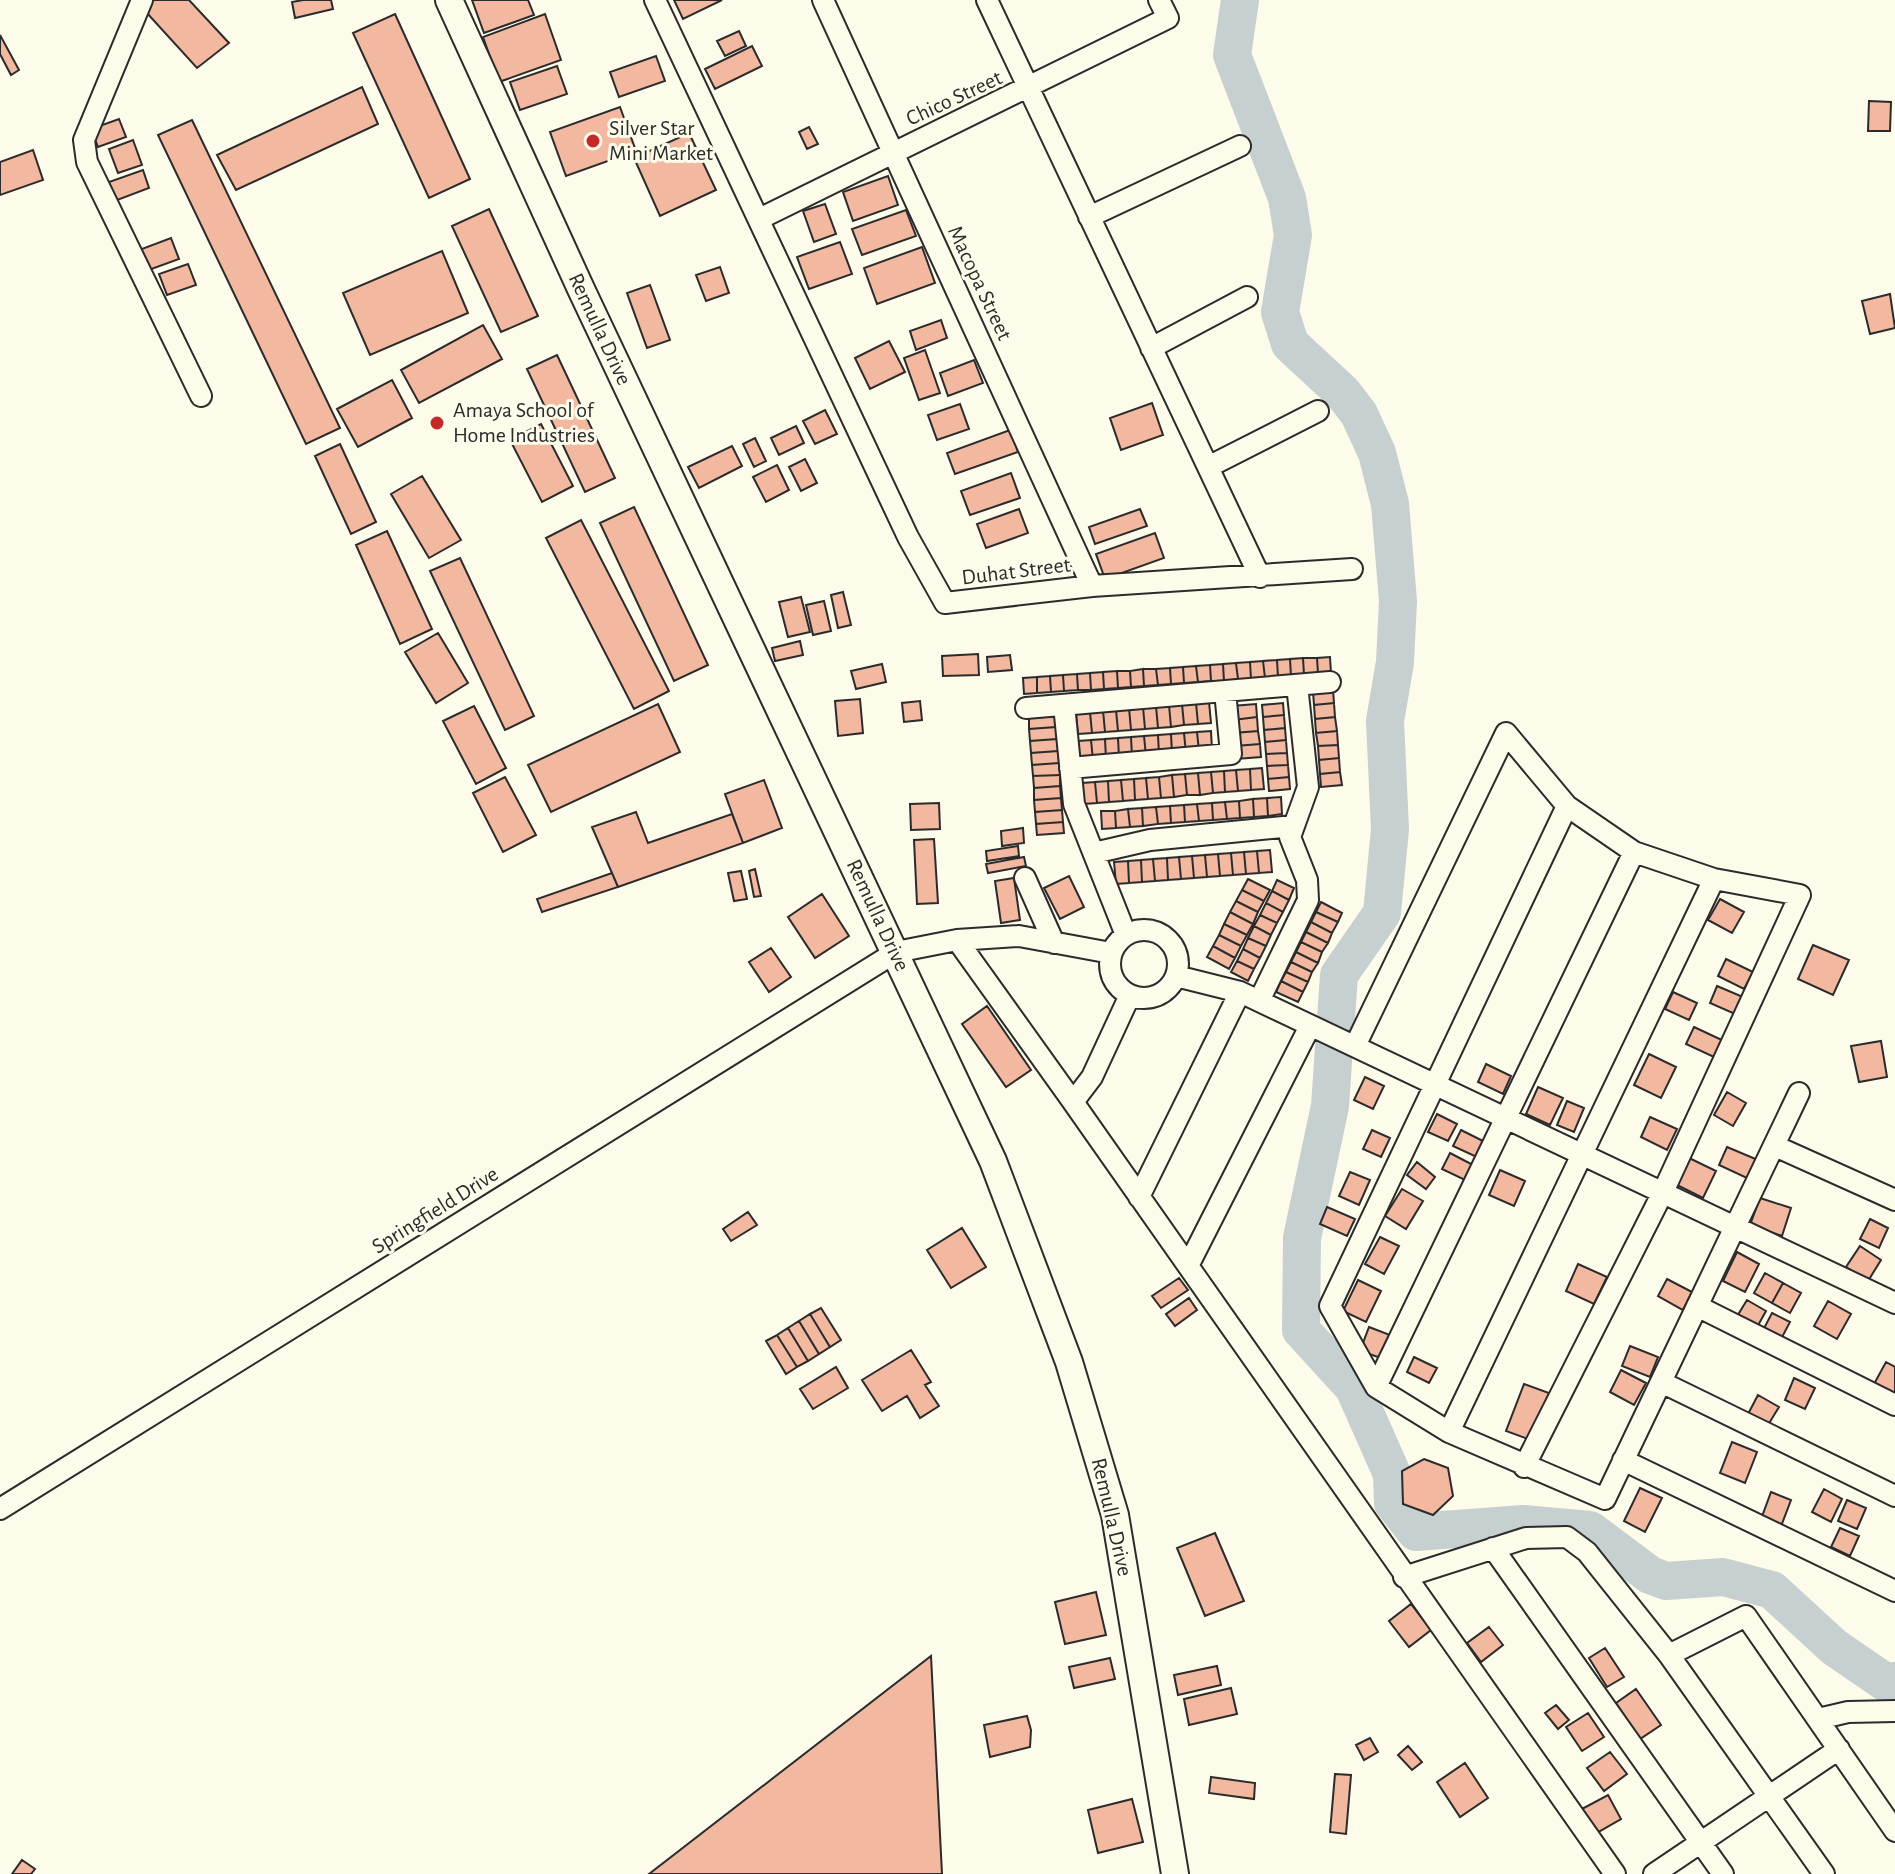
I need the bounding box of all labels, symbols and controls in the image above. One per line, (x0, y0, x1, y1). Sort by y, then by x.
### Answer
street label: Chico Street (903, 66, 1005, 130)
place label: Silver Star Mini Market (609, 117, 713, 164)
marker: Silver Star Mini Market (584, 132, 602, 150)
street label: Macopa Street (944, 222, 1016, 344)
street label: Remulla Drive (565, 270, 635, 388)
place label: Amaya School of Home Industries (453, 399, 595, 446)
marker: Amaya School of Home Industries (428, 414, 446, 432)
street label: Duhat Street (960, 553, 1072, 589)
street label: Remulla Drive (843, 856, 913, 974)
street label: Springfield Drive (368, 1162, 502, 1258)
street label: Remulla Drive (1088, 1456, 1136, 1578)

